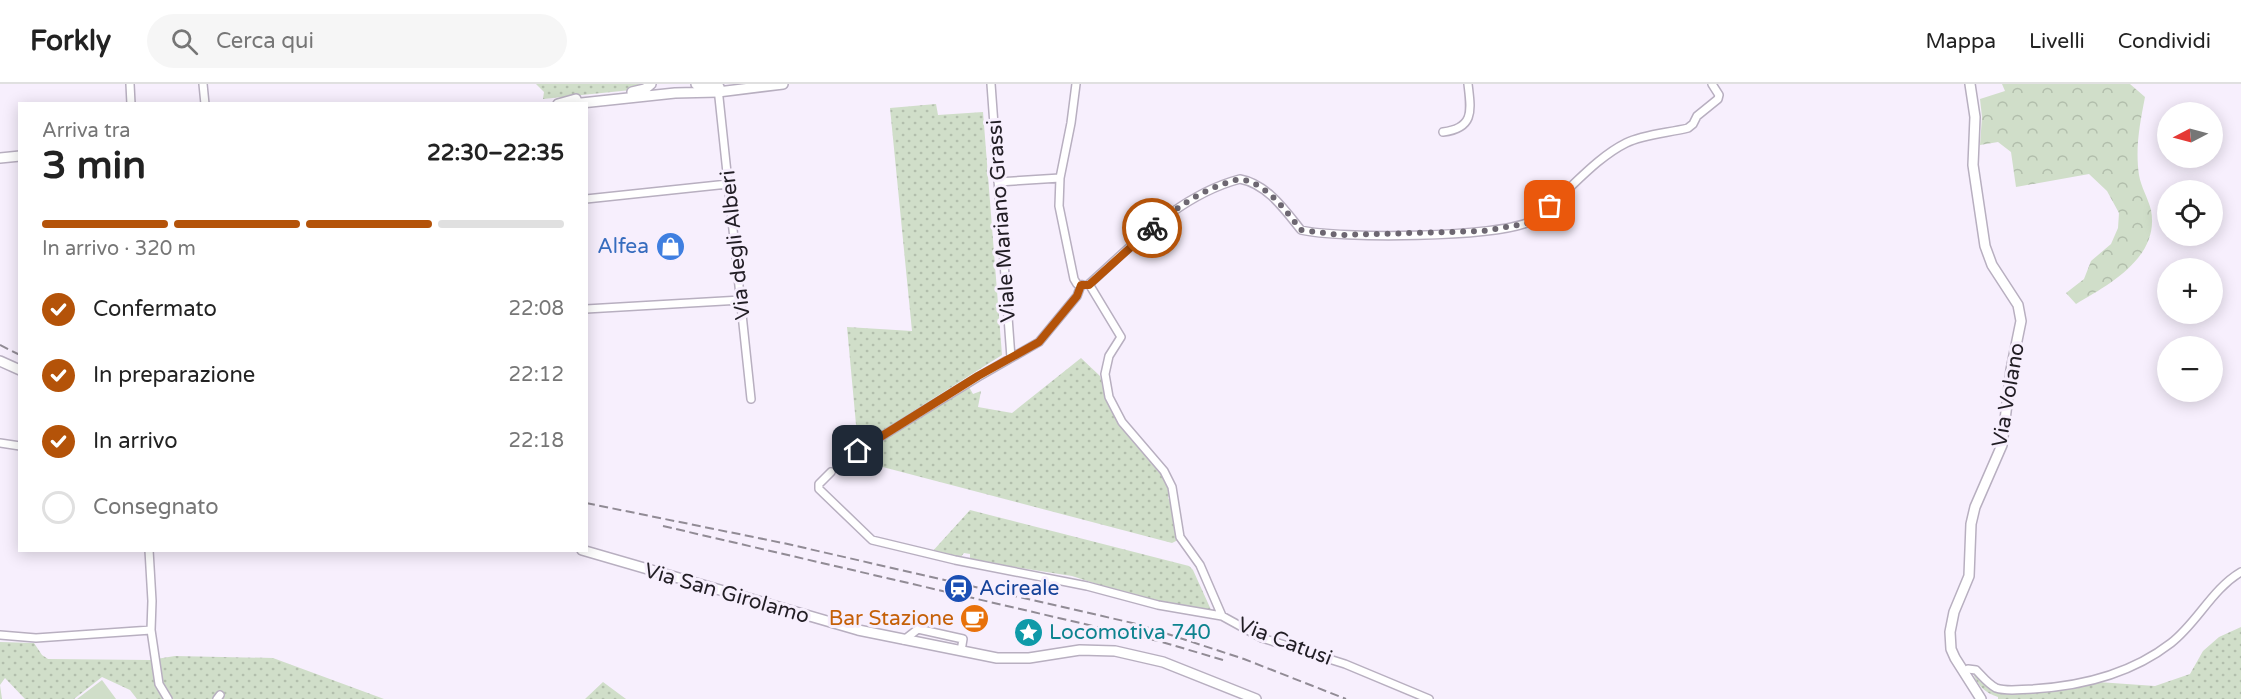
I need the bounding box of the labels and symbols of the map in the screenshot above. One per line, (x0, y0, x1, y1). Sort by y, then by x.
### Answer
north arrow (2157, 102, 2223, 168)
street label: Viale Mariano Grassi (982, 119, 1021, 323)
street label: Via degli Alberi (715, 169, 756, 321)
pin (1524, 180, 1575, 231)
courier (1122, 198, 1182, 258)
shop icon: Alfea (654, 230, 686, 262)
place label: Alfea (597, 234, 649, 259)
street label: Via Volano (1987, 341, 2030, 449)
pin (832, 425, 883, 476)
street label: Via San Girolamo (641, 558, 812, 629)
station icon: Acireale (942, 572, 974, 604)
place label: Acireale (979, 576, 1059, 601)
cafe icon: Bar Stazione (959, 602, 991, 634)
place label: Bar Stazione (829, 606, 954, 631)
street label: Via Catusi (1234, 612, 1336, 671)
place icon: Locomotiva 740 (1012, 616, 1044, 648)
place label: Locomotiva 740 (1049, 620, 1211, 645)

